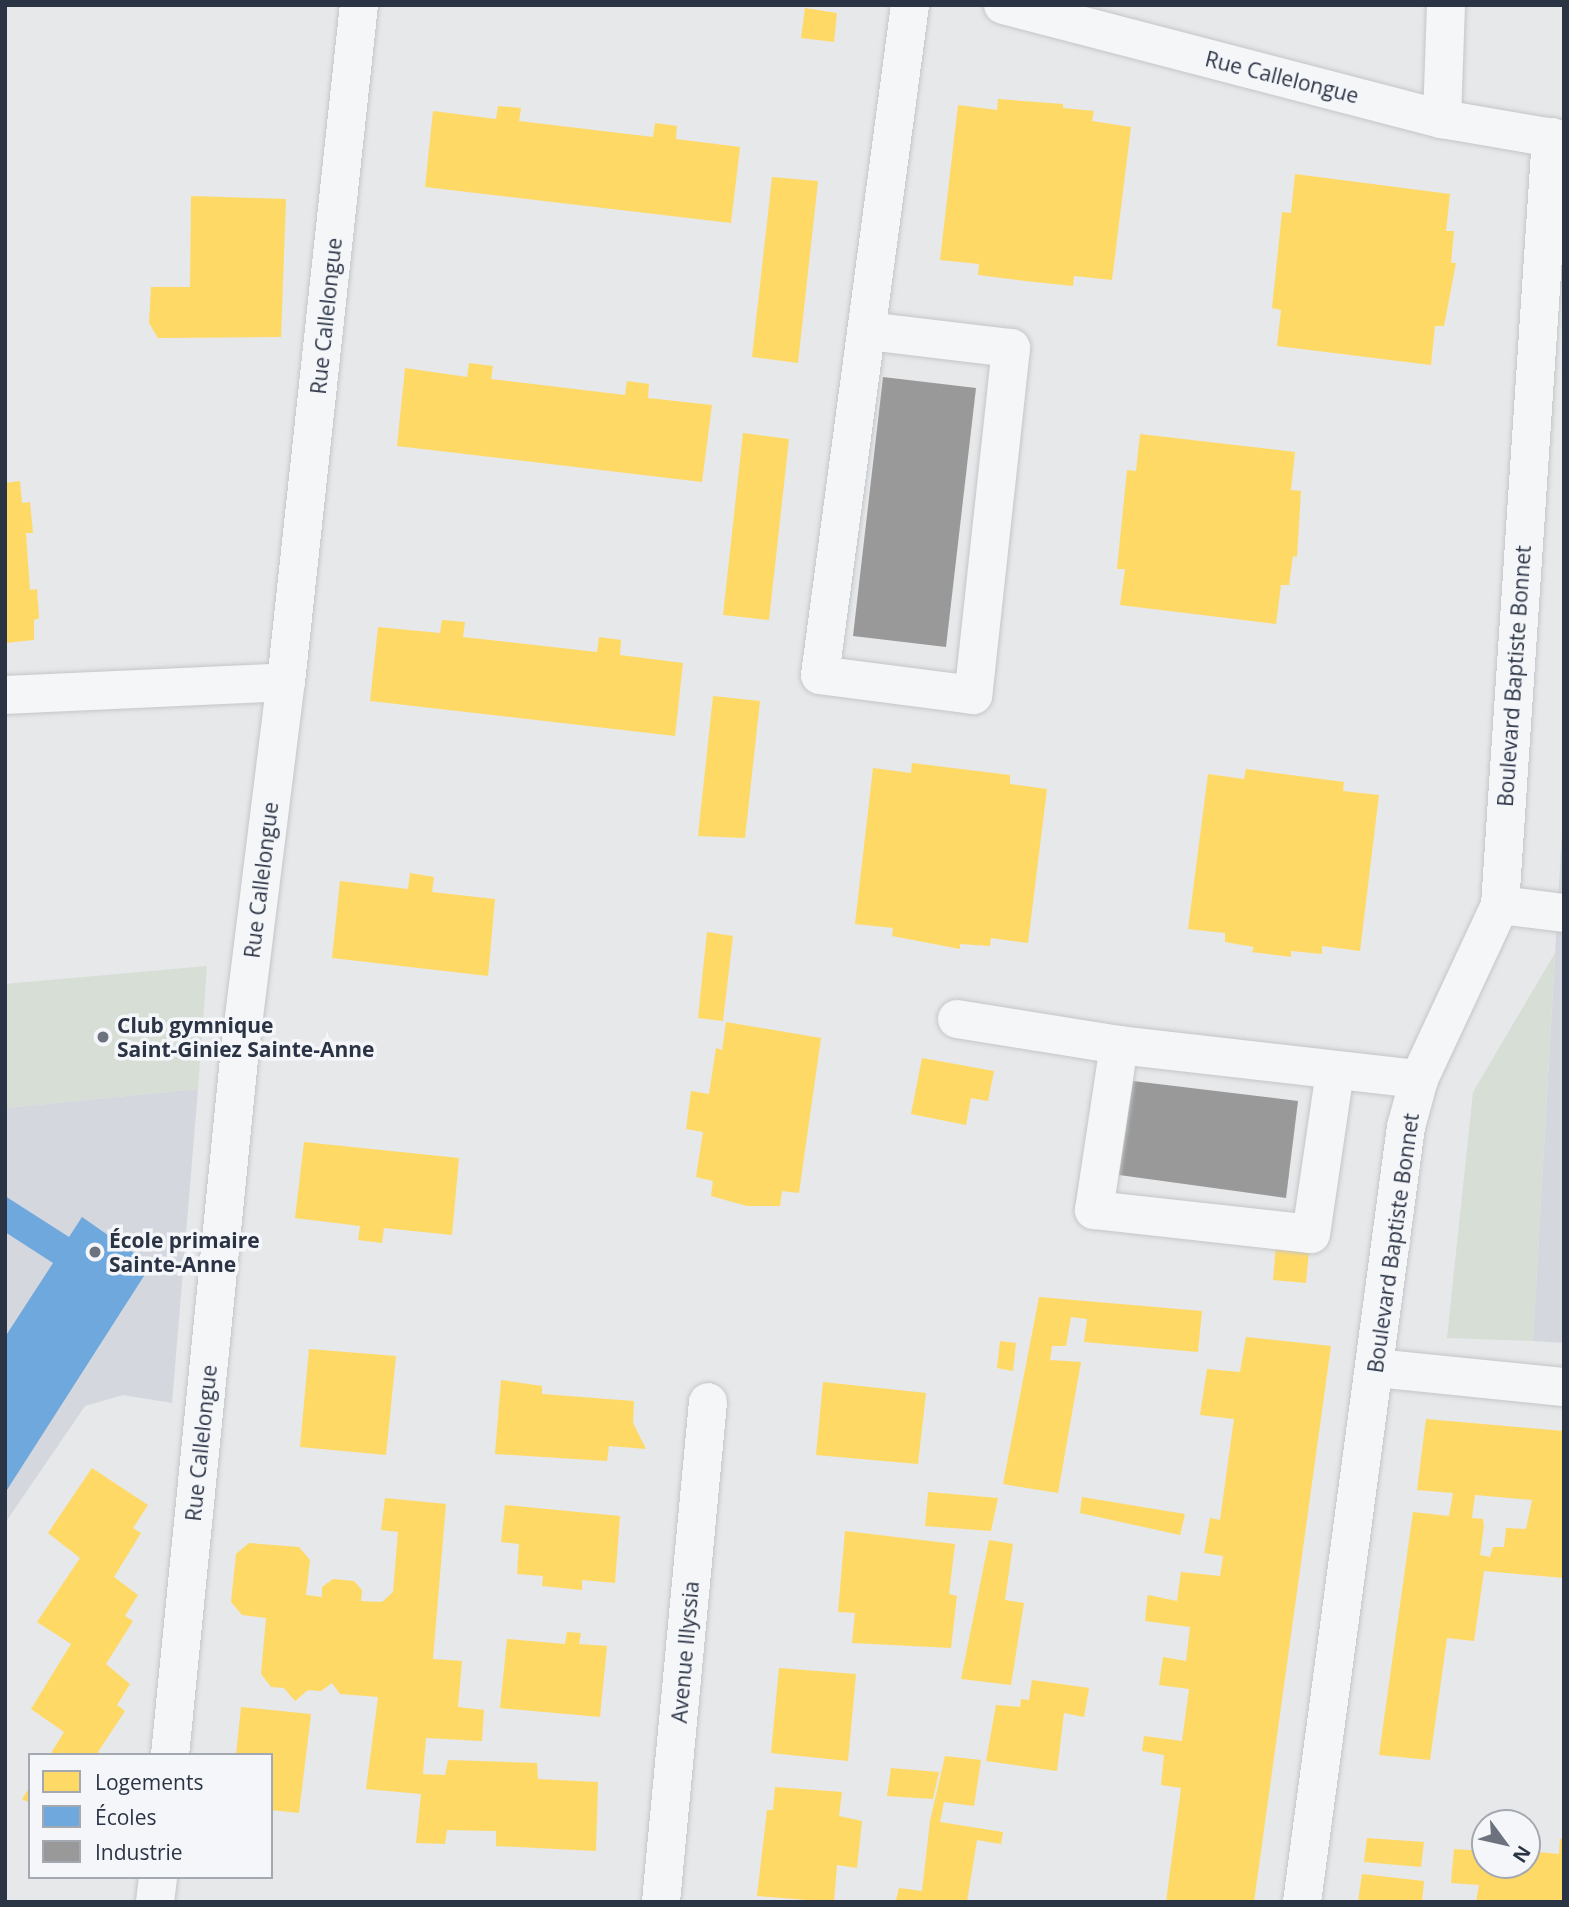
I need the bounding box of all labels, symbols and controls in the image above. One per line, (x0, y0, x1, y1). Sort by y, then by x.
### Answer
street label: Rue Callelongue (1203, 46, 1361, 108)
street label: Rue Callelongue (305, 236, 347, 396)
street label: Boulevard Baptiste Bonnet (1492, 544, 1536, 808)
street label: Rue Callelongue (239, 800, 283, 960)
place label: Club gymnique Saint-Giniez Sainte-Anne (117, 1012, 375, 1062)
marker: Club gymnique Saint-Giniez Sainte-Anne (95, 1029, 111, 1045)
street label: Boulevard Baptiste Bonnet (1362, 1111, 1424, 1375)
place label: École primaire Sainte-Anne (109, 1227, 260, 1277)
marker: École primaire Sainte-Anne (87, 1244, 103, 1260)
street label: Rue Callelongue (180, 1363, 222, 1523)
street label: Avenue Illyssia (666, 1580, 704, 1724)
legend (28, 1753, 273, 1879)
text: Logements (95, 1768, 203, 1796)
text: Écoles (95, 1803, 156, 1831)
north arrow (1471, 1809, 1541, 1879)
text: Industrie (95, 1838, 183, 1866)
text: N (1507, 1841, 1537, 1868)

